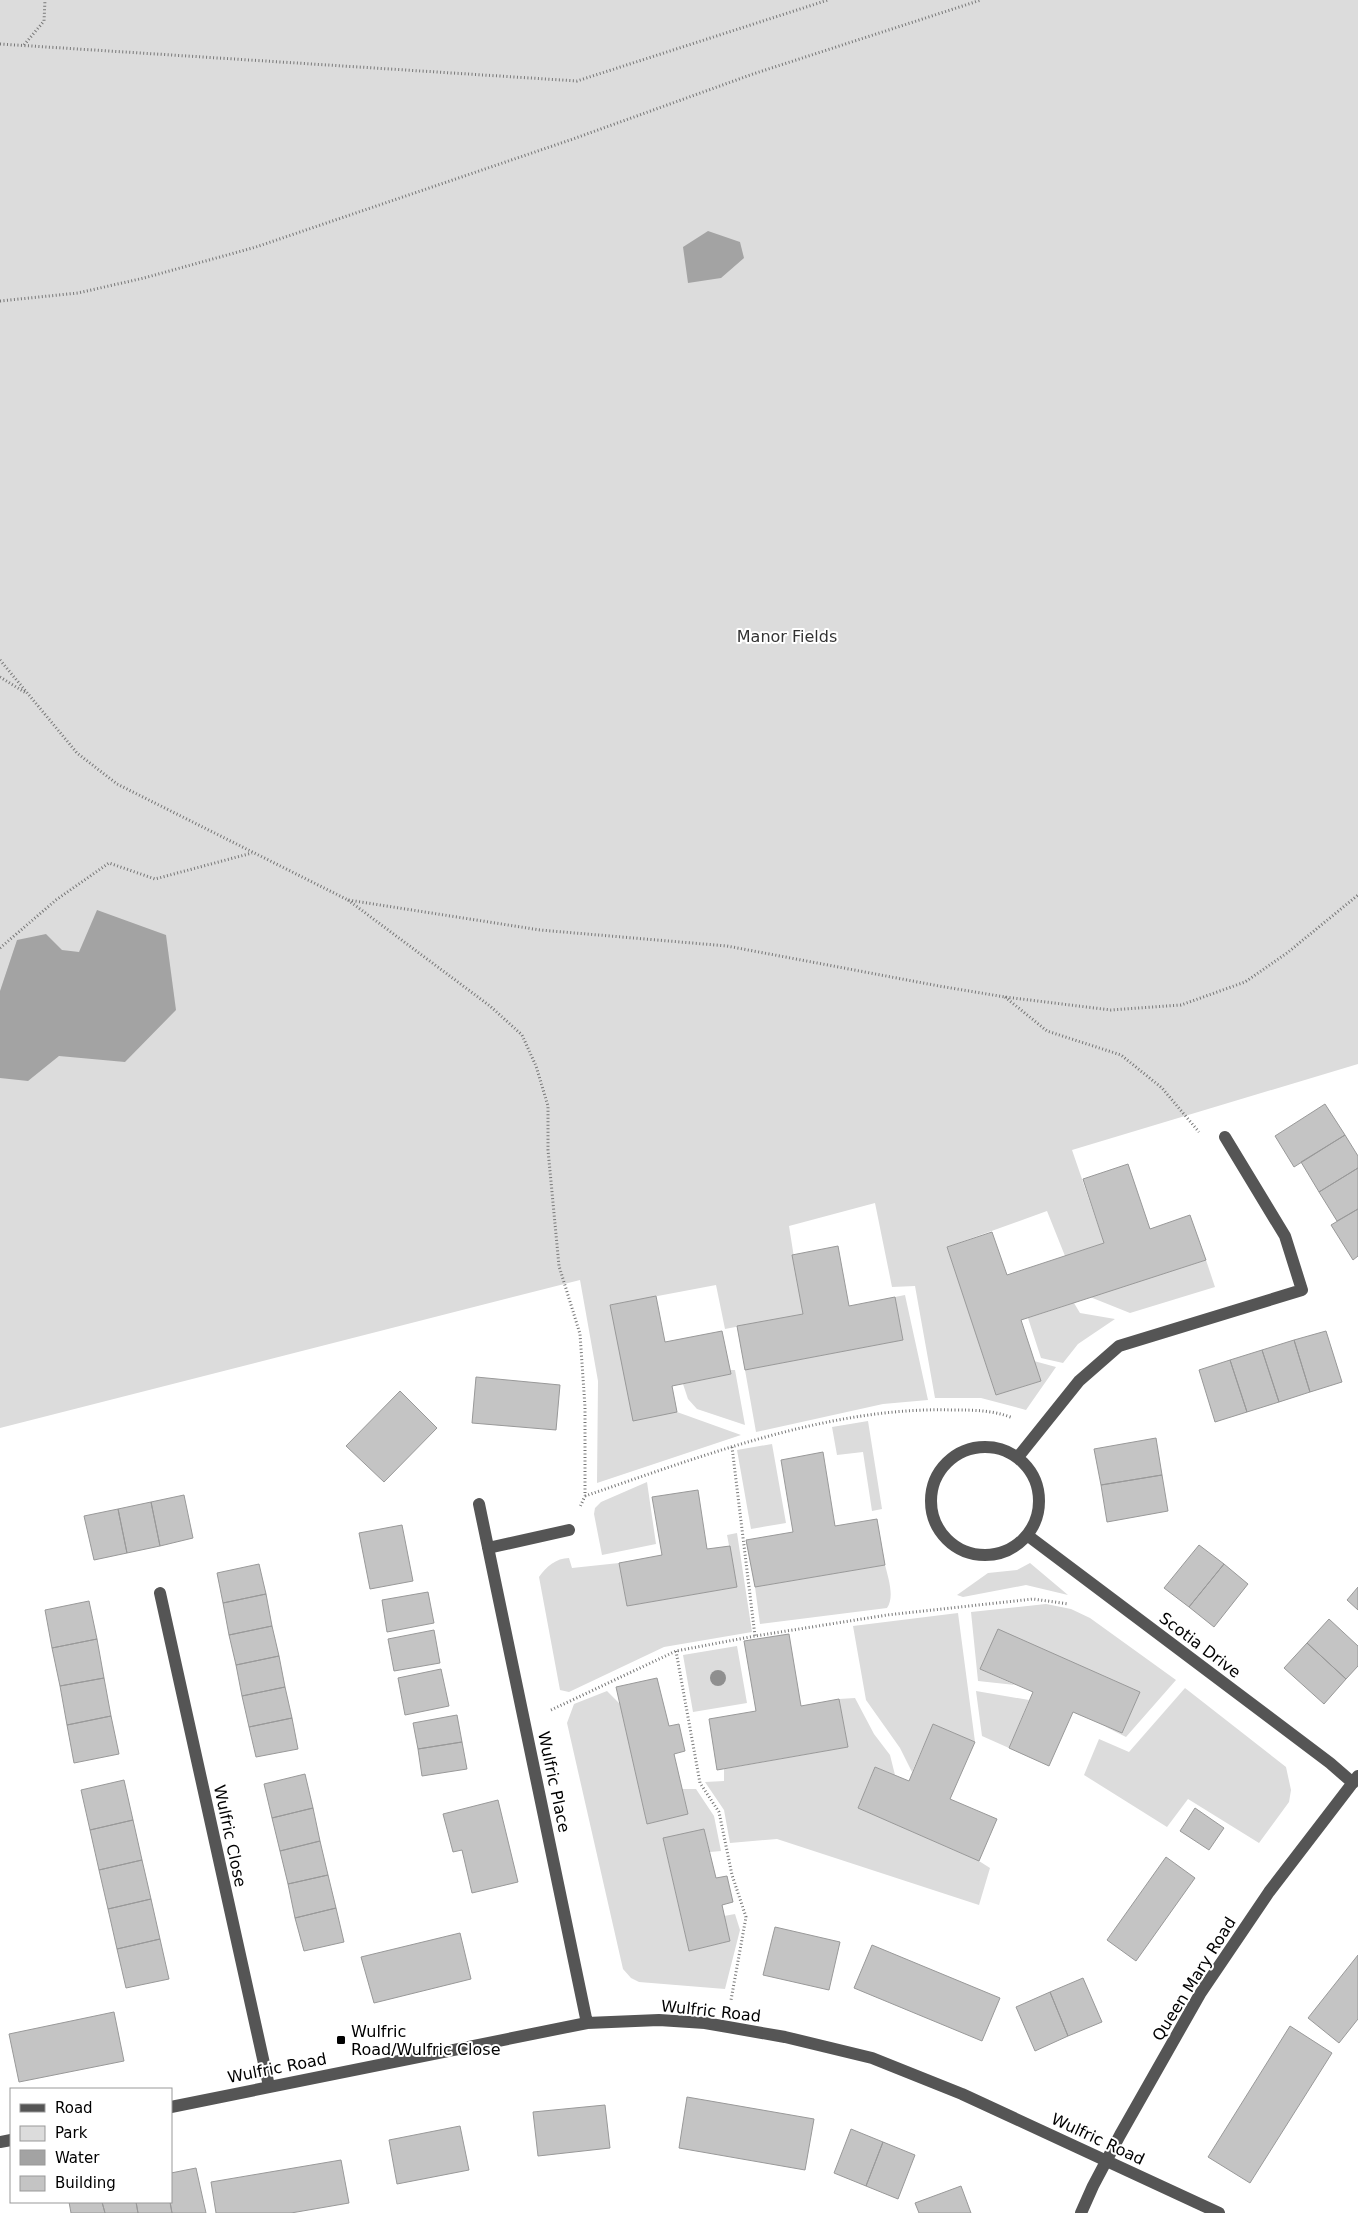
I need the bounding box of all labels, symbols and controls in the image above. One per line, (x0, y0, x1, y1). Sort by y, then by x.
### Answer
park label: Manor Fields (737, 627, 837, 646)
street label: Scotia Drive (1156, 1608, 1244, 1682)
street label: Wulfric Place (534, 1730, 574, 1834)
street label: Wulfric Close (210, 1783, 250, 1889)
street label: Queen Mary Road (1148, 1914, 1240, 2044)
street label: Wulfric Road (660, 1996, 762, 2026)
place label: Wulfric Road/Wulfric Close (351, 2022, 501, 2059)
marker: Wulfric Road/Wulfric Close (335, 2034, 347, 2046)
street label: Wulfric Road (226, 2049, 328, 2087)
legend (10, 2088, 172, 2203)
text: Road (55, 2099, 93, 2117)
street label: Wulfric Road (1048, 2109, 1148, 2169)
text: Park (55, 2124, 88, 2142)
text: Water (55, 2149, 100, 2167)
text: Building (55, 2174, 116, 2192)

